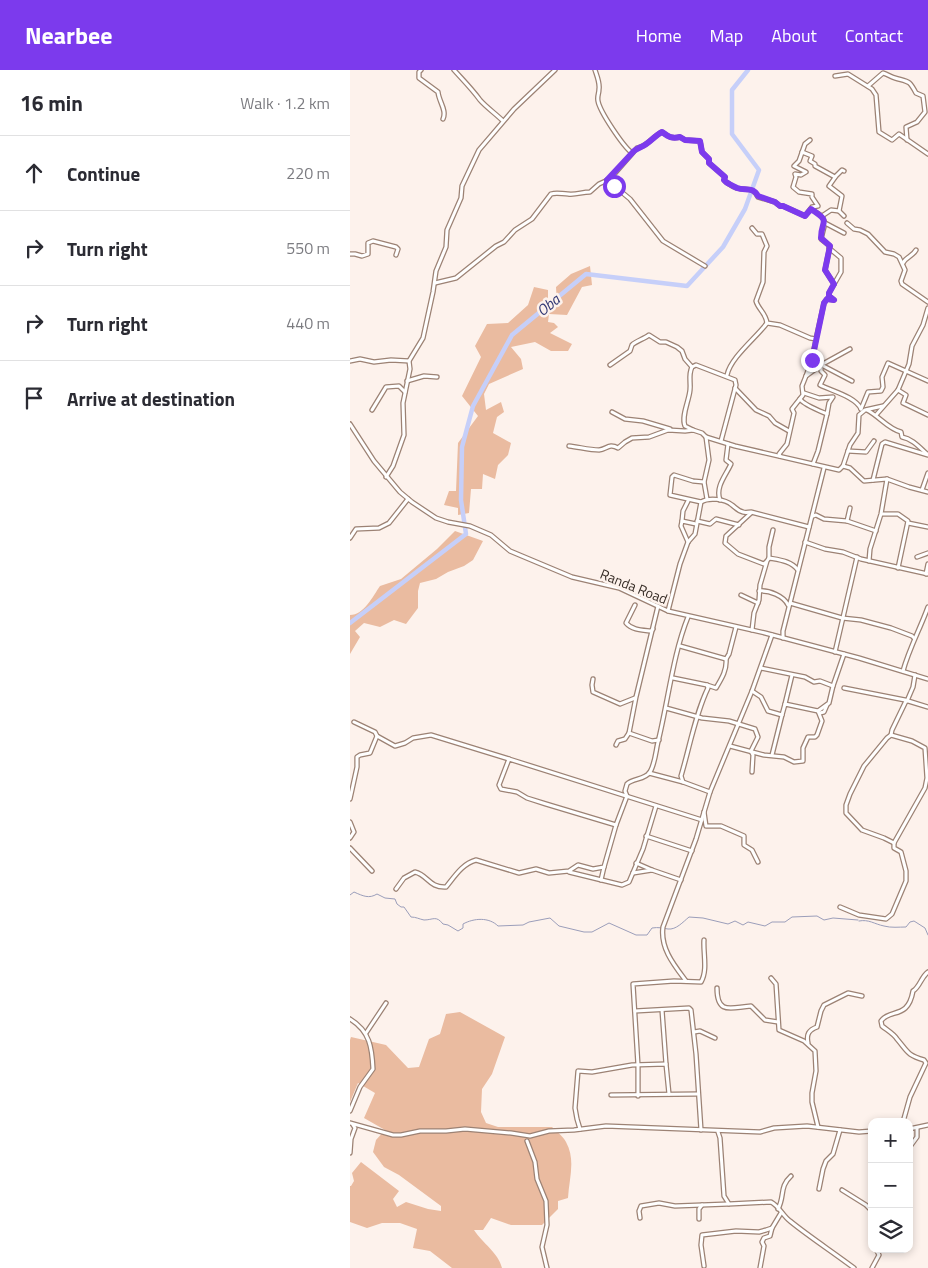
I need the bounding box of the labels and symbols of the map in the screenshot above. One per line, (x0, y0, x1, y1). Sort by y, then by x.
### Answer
route start (603, 175, 626, 198)
water label: Oba (531, 287, 566, 322)
route end (801, 349, 824, 372)
street label: Randa Road (597, 563, 671, 609)

